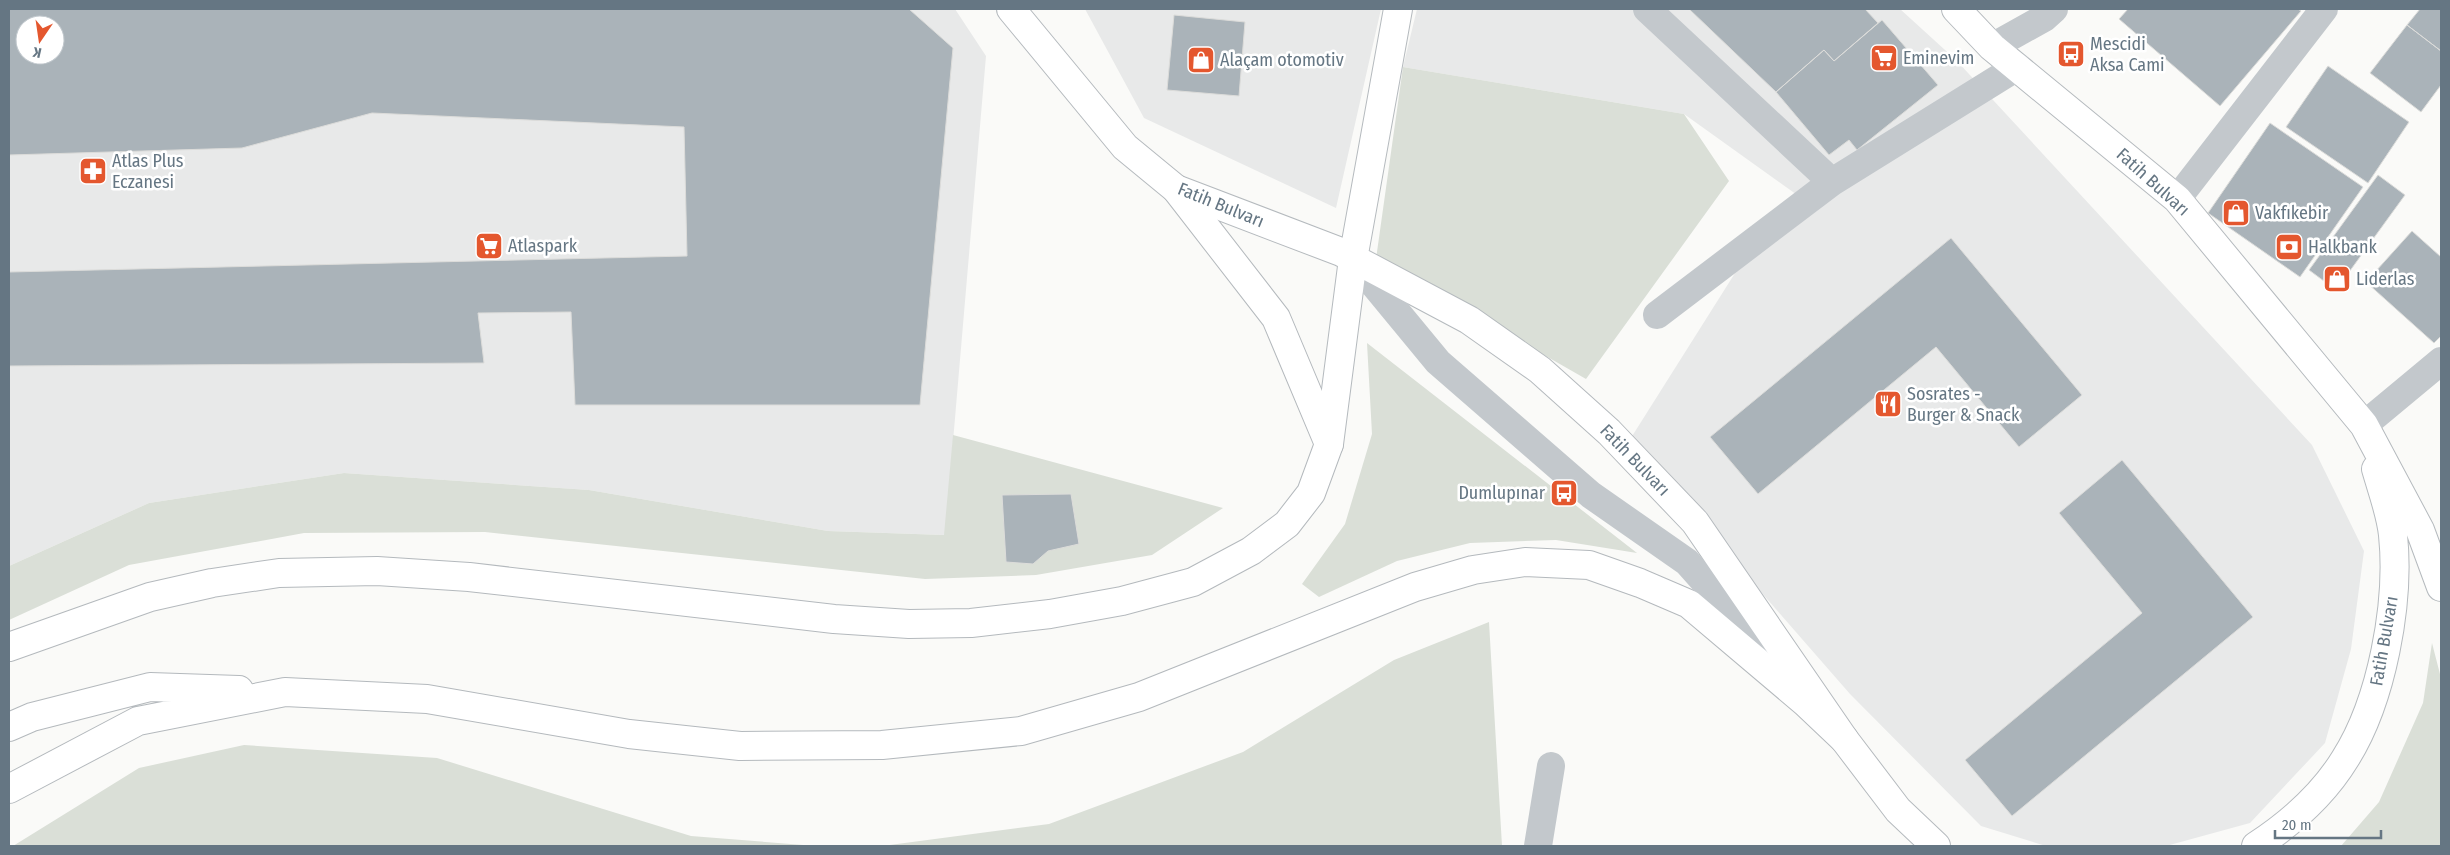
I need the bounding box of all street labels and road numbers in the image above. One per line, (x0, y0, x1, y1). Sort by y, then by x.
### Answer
street label: Fatih Bulvarı (2112, 143, 2194, 221)
street label: Fatih Bulvarı (1175, 178, 1267, 232)
street label: Fatih Bulvarı (1595, 420, 1675, 500)
street label: Fatih Bulvarı (2365, 594, 2403, 688)

